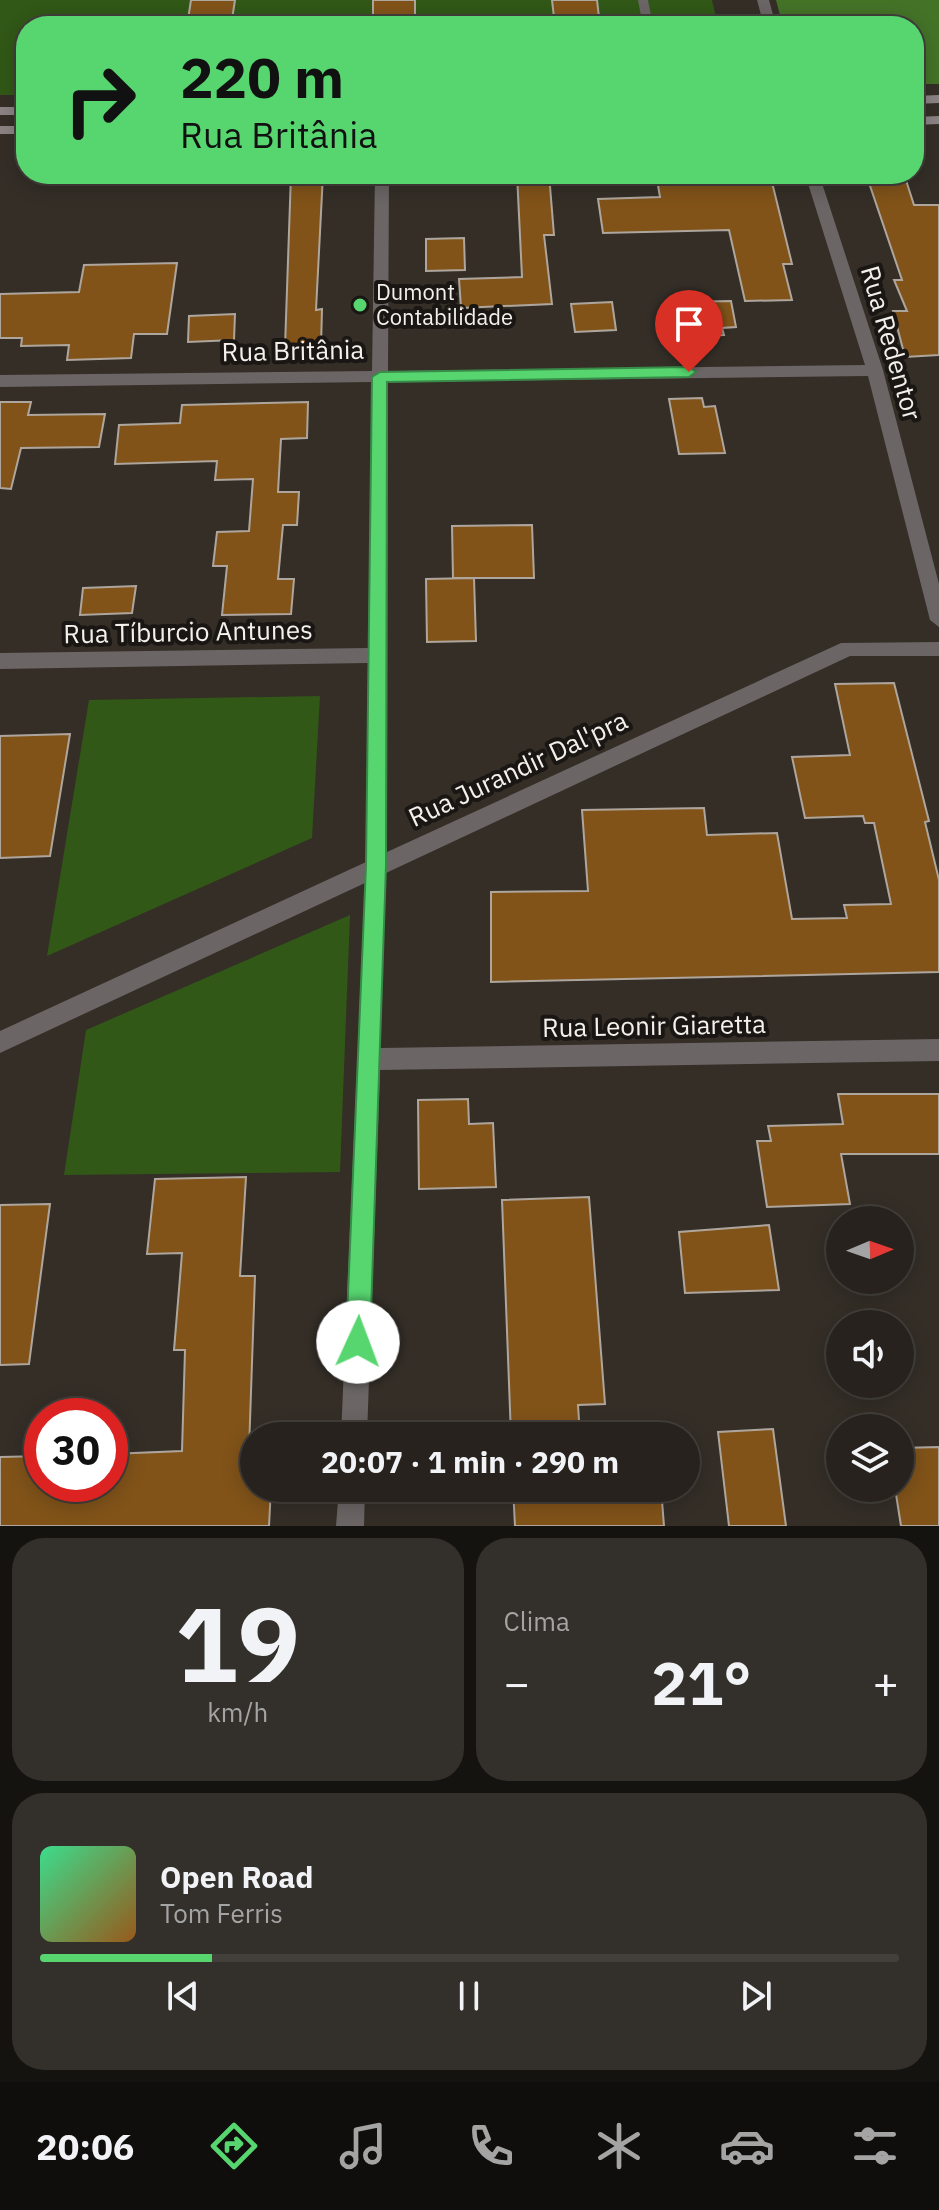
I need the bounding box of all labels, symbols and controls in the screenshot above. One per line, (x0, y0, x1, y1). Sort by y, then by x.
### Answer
text: 220 m (180, 41, 344, 113)
icon: right (48, 48, 152, 152)
text: Rua Britânia (180, 111, 377, 158)
street label: Rua Redentor (854, 262, 930, 424)
place label: Dumont Contabilidade (376, 277, 513, 331)
pin (655, 290, 723, 372)
marker: Dumont Contabilidade (351, 296, 369, 314)
icon: arrive (667, 302, 711, 346)
street label: Rua Britânia (221, 332, 365, 368)
street label: Rua Tíburcio Antunes (63, 612, 313, 650)
street label: Rua Jurandir Dal'pra (403, 702, 633, 834)
street label: Rua Leonir Giaretta (542, 1006, 766, 1044)
north arrow (826, 1206, 914, 1294)
map controls (826, 1206, 914, 1502)
position arrow (316, 1300, 400, 1384)
button: sound (826, 1310, 914, 1398)
speed limit sign: 30 (24, 1398, 128, 1502)
button: layers (826, 1414, 914, 1502)
text: 20:07 · 1 min · 290 m (321, 1442, 619, 1481)
text: 19 (175, 1575, 300, 1711)
text: Clima (504, 1604, 570, 1638)
text: 21° (651, 1643, 751, 1722)
text: − (504, 1654, 530, 1711)
text: + (873, 1654, 899, 1711)
text: km/h (207, 1695, 268, 1729)
text: Open Road (160, 1857, 313, 1896)
text: Tom Ferris (160, 1896, 283, 1930)
icon: previous (161, 1974, 205, 2018)
icon: pause (447, 1974, 491, 2018)
icon: next (734, 1974, 778, 2018)
icon: directions (206, 2118, 262, 2174)
icon: music (335, 2118, 391, 2174)
icon: phone (463, 2118, 519, 2174)
icon: climate (591, 2118, 647, 2174)
icon: car (719, 2118, 775, 2174)
icon: filters (847, 2118, 903, 2174)
text: 20:06 (36, 2123, 134, 2170)

